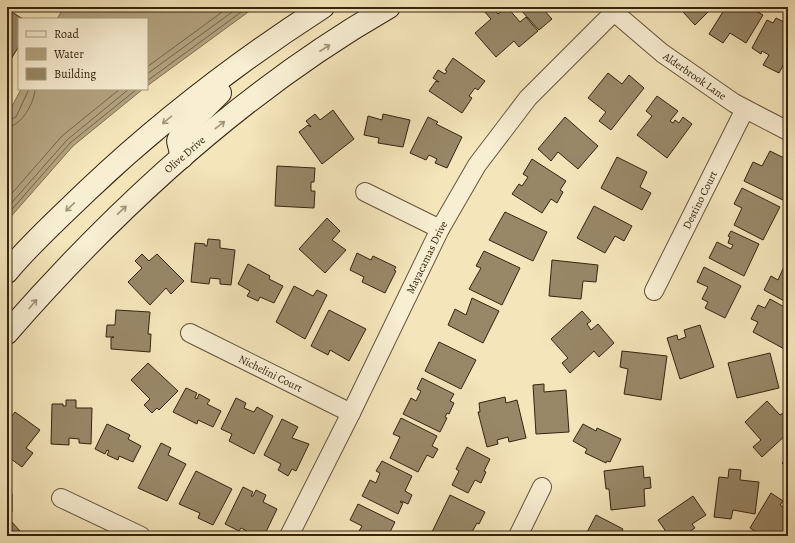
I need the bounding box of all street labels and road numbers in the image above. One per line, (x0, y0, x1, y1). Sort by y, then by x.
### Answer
street label: Alderbrook Lane (659, 48, 729, 104)
street label: Olive Drive (161, 133, 209, 177)
street label: Destino Court (679, 168, 721, 232)
street label: Mayacamas Drive (403, 218, 451, 296)
street label: Nichelini Court (236, 351, 305, 396)

